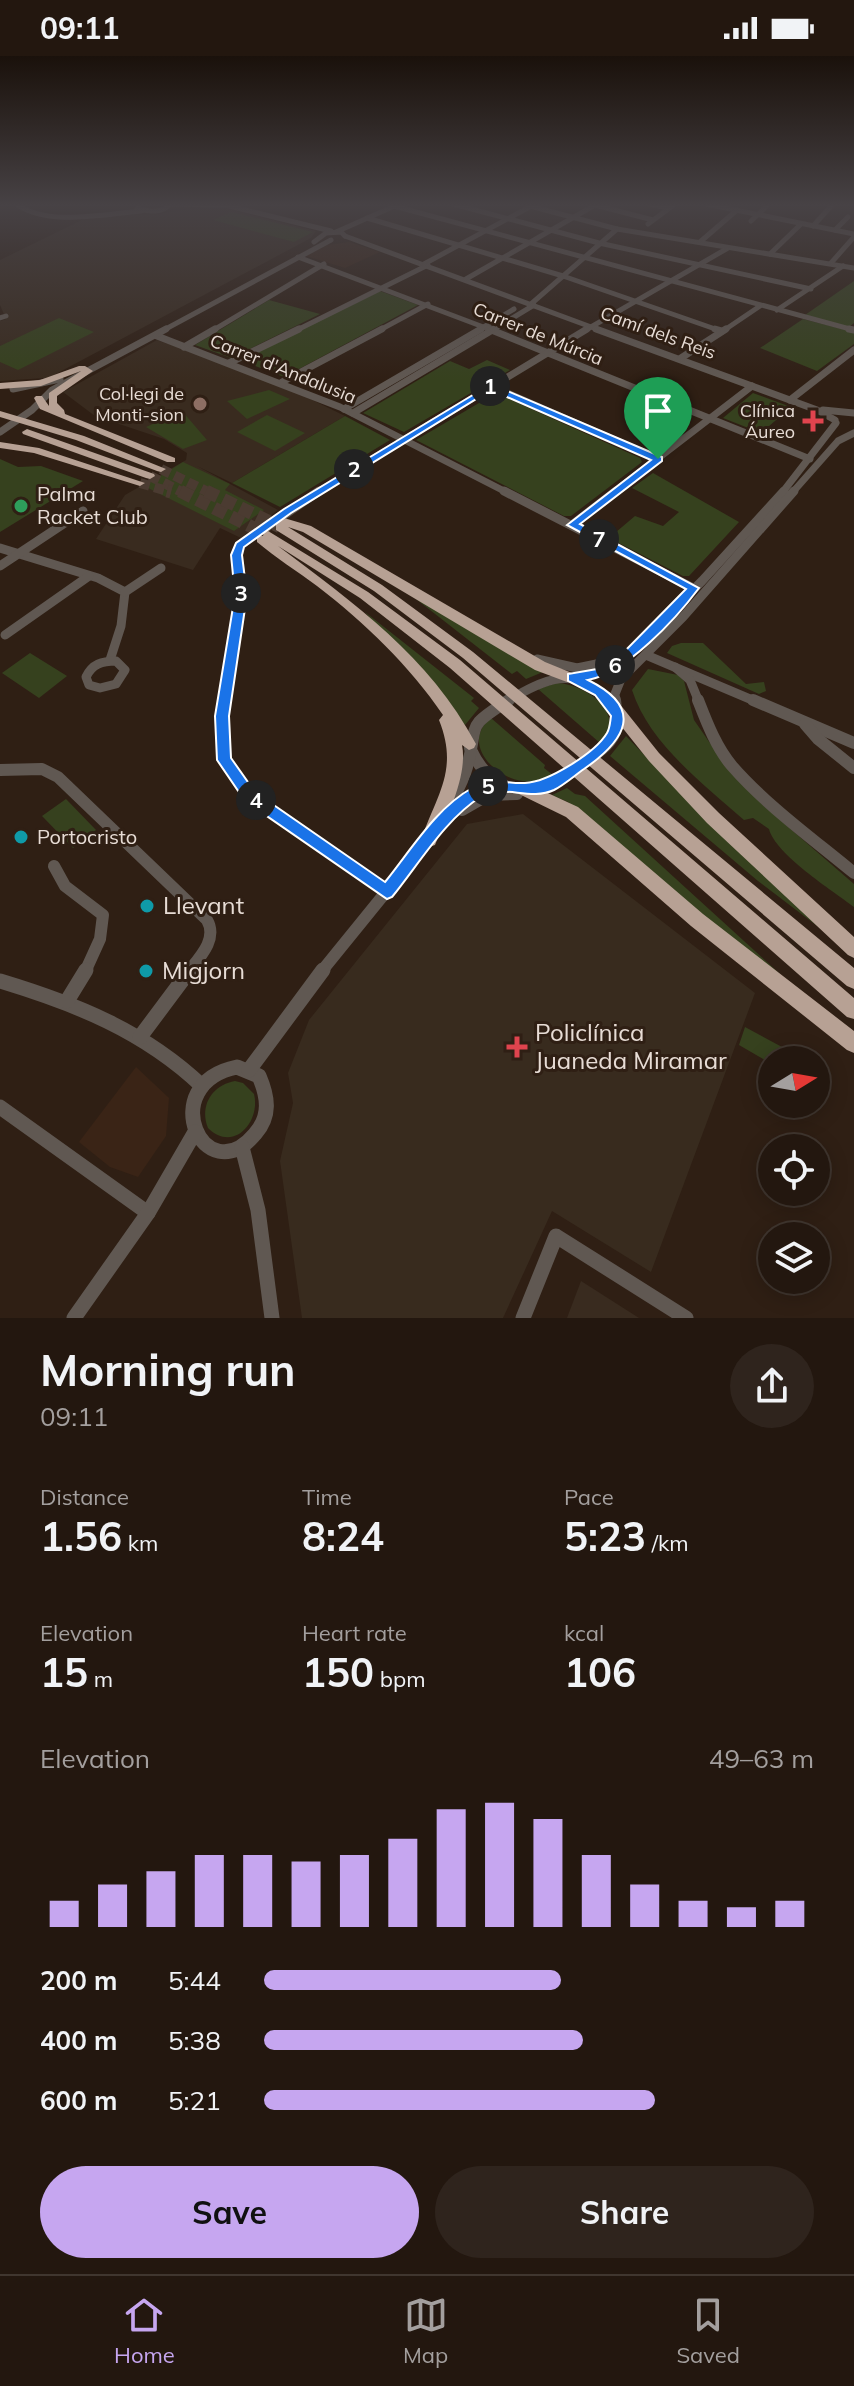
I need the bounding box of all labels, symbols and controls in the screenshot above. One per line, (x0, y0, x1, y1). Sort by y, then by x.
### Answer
text: 09:11 (40, 9, 119, 47)
street label: Carrer de Múrcia (470, 297, 607, 370)
street label: Camí dels Reis (597, 301, 719, 364)
street label: Carrer d'Andalusia (207, 329, 360, 408)
pin: 1 (470, 366, 510, 406)
text: 1 (483, 372, 497, 400)
pin (624, 377, 692, 459)
place label: Col·legi de Monti-sion (95, 382, 184, 426)
icon: arrive (636, 389, 680, 433)
marker: Col·legi de Monti-sion (191, 395, 209, 413)
place label: Clínica Áureo (740, 399, 795, 443)
marker: Clínica Áureo (802, 410, 824, 432)
pin: 2 (334, 449, 374, 489)
text: 2 (347, 455, 361, 483)
place label: Palma Racket Club (37, 481, 148, 529)
marker: Palma Racket Club (12, 497, 30, 515)
pin: 7 (579, 519, 619, 559)
text: 7 (592, 525, 606, 553)
pin: 3 (221, 573, 261, 613)
text: 3 (234, 579, 248, 607)
pin: 6 (595, 645, 635, 685)
text: 6 (608, 651, 622, 679)
pin: 5 (468, 766, 508, 806)
text: 5 (481, 772, 495, 800)
pin: 4 (236, 780, 276, 820)
text: 4 (249, 786, 263, 814)
place label: Portocristo (37, 824, 137, 849)
marker: Portocristo (12, 828, 30, 846)
place label: Llevant (163, 890, 244, 920)
marker: Llevant (138, 897, 156, 915)
place label: Migjorn (162, 955, 245, 985)
marker: Migjorn (137, 962, 155, 980)
place label: Policlínica Juaneda Miramar (535, 1017, 727, 1075)
marker: Policlínica Juaneda Miramar (506, 1036, 528, 1058)
north arrow (758, 1046, 830, 1118)
map controls (758, 1046, 830, 1294)
button: locate (758, 1134, 830, 1206)
button: layers (758, 1222, 830, 1294)
text: Morning run (40, 1342, 296, 1397)
button: share (730, 1344, 814, 1428)
text: 09:11 (40, 1400, 108, 1433)
text: Distance (40, 1483, 129, 1511)
text: Time (302, 1483, 352, 1511)
text: Pace (564, 1483, 614, 1511)
text: 1.56 (40, 1511, 122, 1561)
text: 8:24 (302, 1511, 384, 1561)
text: 5:23 (564, 1511, 646, 1561)
text: km (122, 1529, 158, 1557)
text: /km (646, 1529, 689, 1557)
text: Elevation (40, 1619, 133, 1647)
text: Heart rate (302, 1619, 407, 1647)
text: kcal (564, 1619, 604, 1647)
text: 15 (40, 1647, 88, 1697)
text: 150 (302, 1647, 374, 1697)
text: 106 (564, 1647, 636, 1697)
text: m (88, 1665, 113, 1693)
text: bpm (374, 1665, 425, 1693)
text: Elevation (40, 1742, 150, 1775)
text: 49–63 m (709, 1742, 814, 1775)
text: 200 m (40, 1964, 117, 1997)
text: 5:44 (168, 1964, 221, 1997)
text: 400 m (40, 2024, 117, 2057)
text: 5:38 (168, 2024, 221, 2057)
text: 600 m (40, 2084, 117, 2117)
text: 5:21 (168, 2084, 221, 2117)
button: Save (40, 2166, 419, 2258)
button: Share (435, 2166, 814, 2258)
tab: Home (114, 2293, 175, 2369)
tab: Map (403, 2293, 448, 2369)
tab: Saved (676, 2293, 740, 2369)

